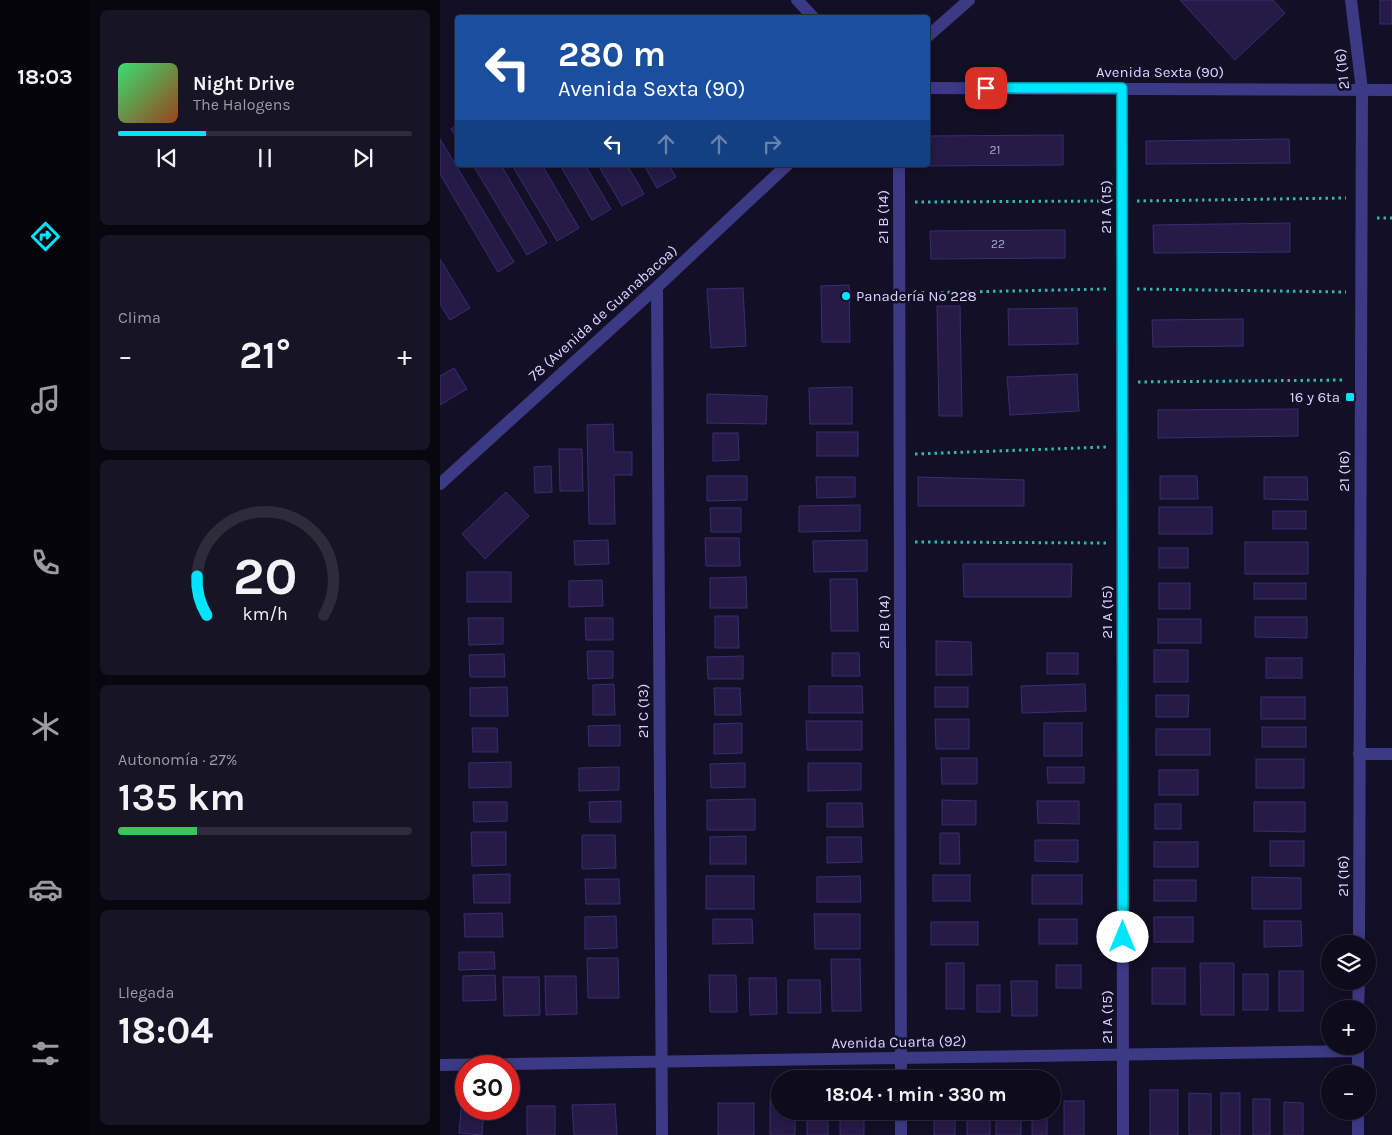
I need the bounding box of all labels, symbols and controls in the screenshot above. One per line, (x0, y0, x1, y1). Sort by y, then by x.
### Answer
text: 280 m (558, 34, 666, 75)
icon: left (475, 35, 540, 100)
street label: 21 (16) (1331, 47, 1353, 91)
street label: Avenida Sexta (90) (1096, 63, 1224, 81)
text: 18:03 (17, 64, 73, 90)
pin (965, 67, 1007, 109)
text: Night Drive (193, 73, 295, 95)
icon: arrive (972, 74, 1000, 102)
text: Avenida Sexta (90) (558, 76, 746, 102)
text: The Halogens (193, 95, 291, 114)
icon: left (599, 130, 627, 158)
icon: ahead (652, 130, 680, 158)
icon: ahead (705, 130, 733, 158)
icon: right (758, 130, 786, 158)
house number: 21 (990, 143, 1000, 157)
icon: previous (153, 144, 181, 172)
icon: pause (251, 144, 279, 172)
icon: next (349, 144, 377, 172)
street label: 21 A (15) (1097, 180, 1115, 234)
street label: 21 B (14) (874, 190, 892, 244)
icon: directions (28, 219, 63, 254)
house number: 22 (991, 237, 1005, 251)
street label: 78 (Avenida de Guanabacoa) (525, 241, 681, 385)
place label: Panadería No 228 (856, 287, 977, 305)
marker: Panadería No 228 (840, 290, 852, 302)
text: Clima (118, 308, 161, 327)
text: 21° (239, 333, 291, 378)
text: − (118, 339, 133, 372)
text: + (397, 339, 412, 372)
icon: music (28, 382, 63, 417)
place label: 16 y 6ta (1290, 388, 1340, 406)
marker: 16 y 6ta (1344, 391, 1356, 403)
street label: 21 (16) (1335, 450, 1353, 492)
icon: phone (28, 545, 63, 580)
text: 20 (233, 546, 297, 607)
street label: 21 A (15) (1098, 585, 1116, 639)
street label: 21 B (14) (875, 595, 893, 649)
text: km/h (242, 604, 288, 625)
street label: 21 C (13) (634, 684, 652, 738)
icon: climate (28, 709, 63, 744)
text: Autonomía · 27% (118, 750, 237, 769)
text: 135 km (118, 775, 245, 820)
street label: 21 (16) (1334, 855, 1352, 897)
icon: car (28, 872, 63, 907)
position arrow (1096, 910, 1148, 962)
map controls (1321, 935, 1376, 1120)
button: layers (1321, 935, 1376, 990)
text: Llegada (118, 983, 174, 1002)
street label: 21 A (15) (1098, 990, 1116, 1044)
button: + (1321, 1000, 1376, 1055)
text: 18:04 (118, 1008, 213, 1053)
street label: Avenida Cuarta (92) (831, 1032, 967, 1052)
icon: filters (28, 1036, 63, 1071)
speed limit sign: 30 (455, 1055, 520, 1120)
button: − (1321, 1065, 1376, 1120)
text: 18:04 · 1 min · 330 m (825, 1084, 1007, 1106)

